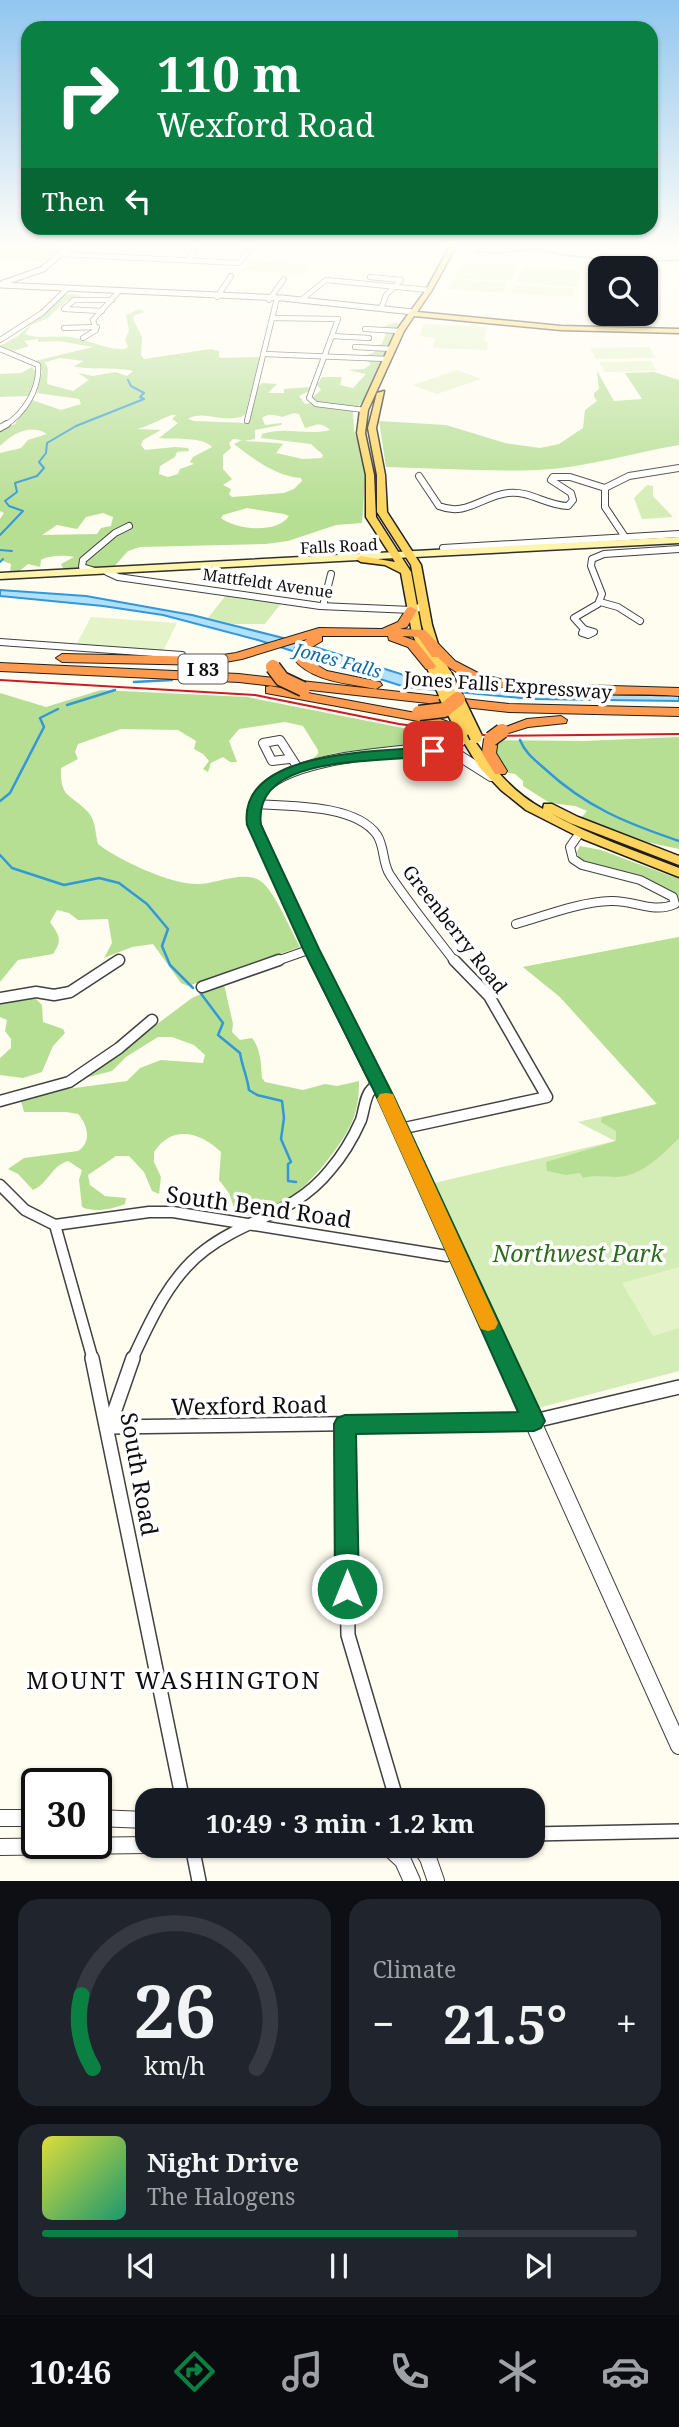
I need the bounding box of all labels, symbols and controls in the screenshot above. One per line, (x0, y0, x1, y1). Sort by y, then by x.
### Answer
text: 110 m (157, 40, 301, 106)
icon: right (42, 49, 133, 140)
text: Wexford Road (157, 103, 375, 146)
icon: left (119, 182, 157, 220)
text: Then (42, 183, 105, 219)
map controls (588, 256, 658, 326)
button: search (588, 256, 658, 326)
street label: Falls Road (300, 533, 379, 559)
street label: Mattfeldt Avenue (201, 563, 335, 603)
water label: Jones Falls (289, 636, 384, 683)
road number: I 83 (178, 654, 228, 684)
street label: Jones Falls Expressway (402, 665, 613, 705)
pin (403, 721, 463, 781)
icon: arrive (414, 732, 452, 770)
street label: Greenberry Road (397, 859, 514, 999)
street label: South Bend Road (164, 1177, 354, 1235)
park label: Northwest Park (492, 1237, 664, 1269)
street label: Wexford Road (171, 1388, 327, 1422)
street label: South Road (113, 1410, 167, 1538)
position arrow (310, 1552, 384, 1626)
district label: MOUNT WASHINGTON (26, 1663, 322, 1696)
speed limit sign: 30 (21, 1768, 112, 1859)
text: 10:49 · 3 min · 1.2 km (206, 1805, 474, 1841)
text: Climate (373, 1953, 456, 1985)
text: 26 (133, 1961, 215, 2060)
text: 21.5° (443, 1988, 567, 2059)
text: − (373, 1997, 395, 2049)
text: + (616, 1997, 637, 2049)
text: km/h (144, 2048, 205, 2082)
text: Night Drive (147, 2144, 299, 2180)
text: The Halogens (147, 2180, 295, 2212)
icon: previous (122, 2247, 160, 2285)
icon: pause (320, 2247, 358, 2285)
icon: next (519, 2247, 557, 2285)
icon: directions (170, 2347, 219, 2396)
icon: music (278, 2347, 327, 2396)
icon: phone (385, 2347, 434, 2396)
icon: climate (493, 2347, 542, 2396)
icon: car (601, 2347, 650, 2396)
text: 10:46 (29, 2350, 111, 2393)

